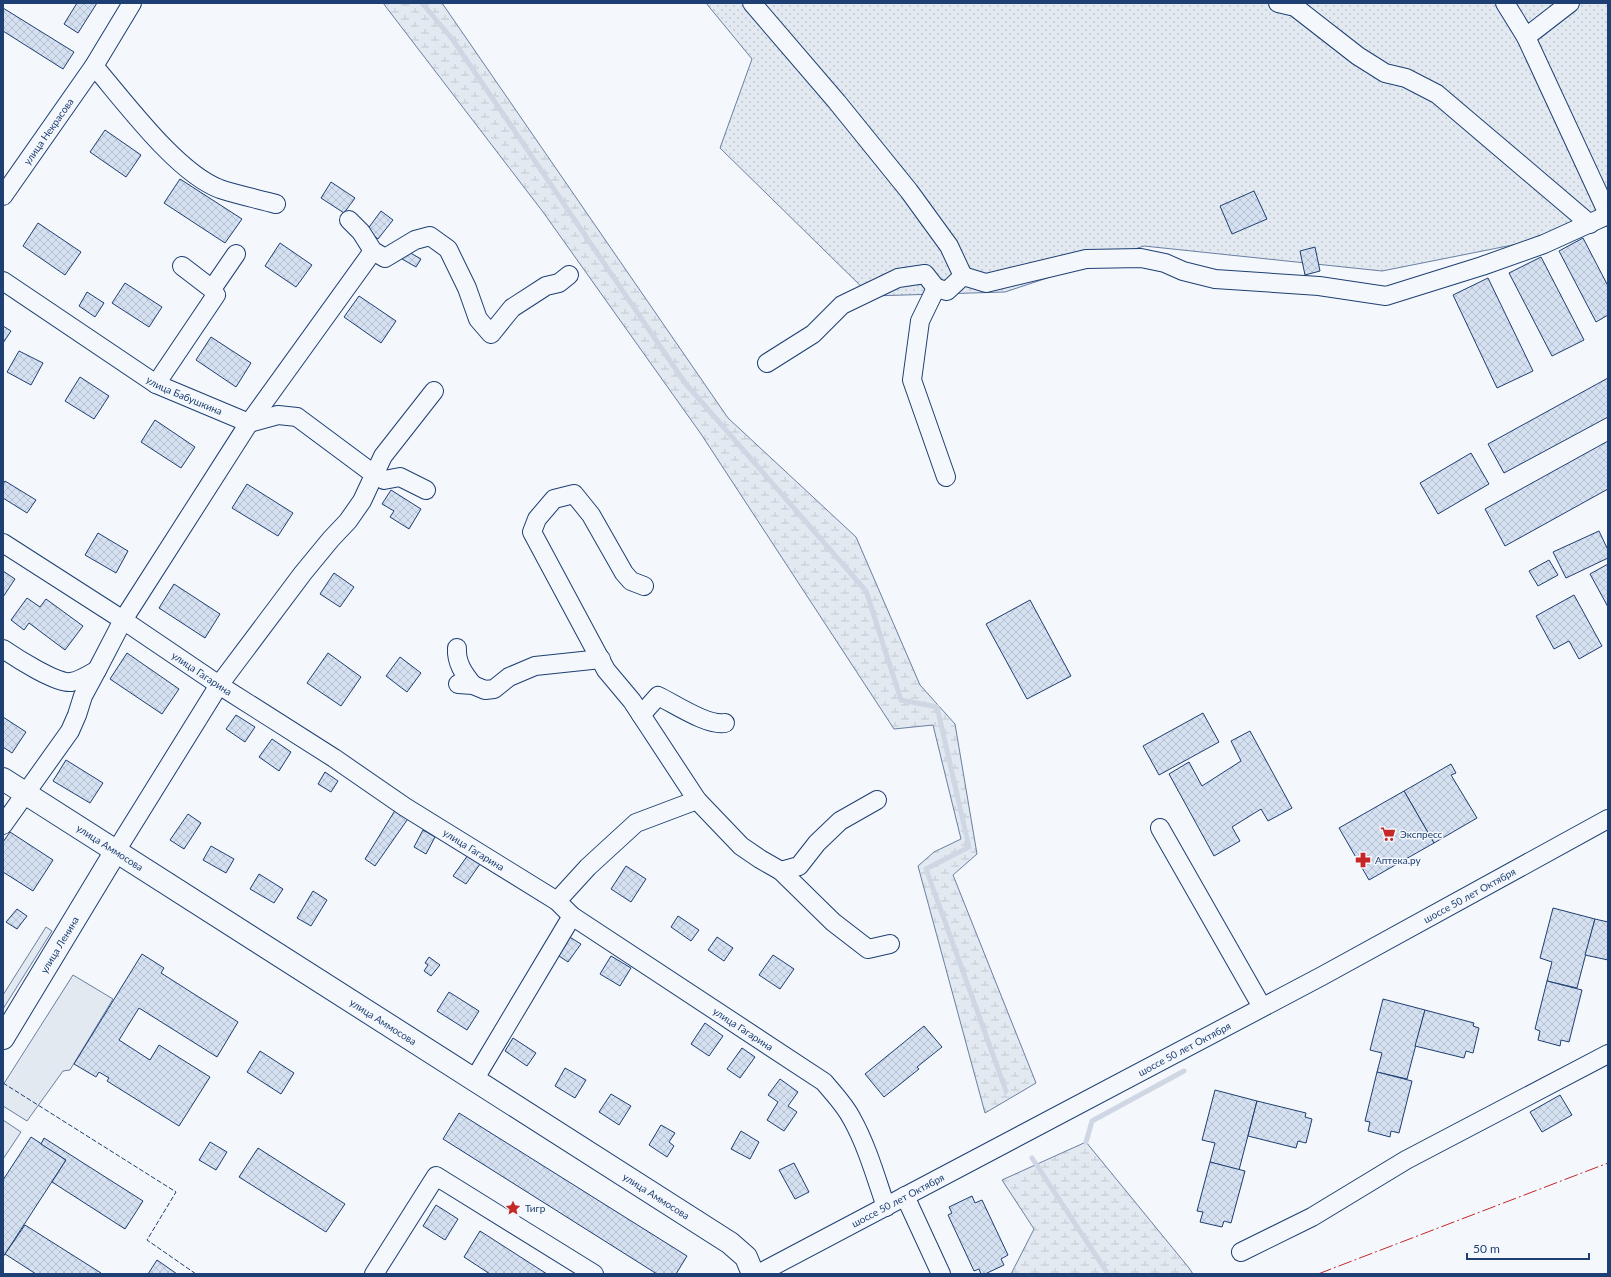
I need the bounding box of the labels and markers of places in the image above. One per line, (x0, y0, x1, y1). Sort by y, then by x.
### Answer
supermarket icon: Экспресс (1379, 825, 1397, 843)
place label: Экспресс (1400, 828, 1443, 840)
pharmacy icon: Аптека.ру (1354, 851, 1372, 869)
place label: Аптека.ру (1375, 854, 1421, 866)
place icon: Тигр (504, 1199, 522, 1217)
place label: Тигр (525, 1202, 546, 1214)

